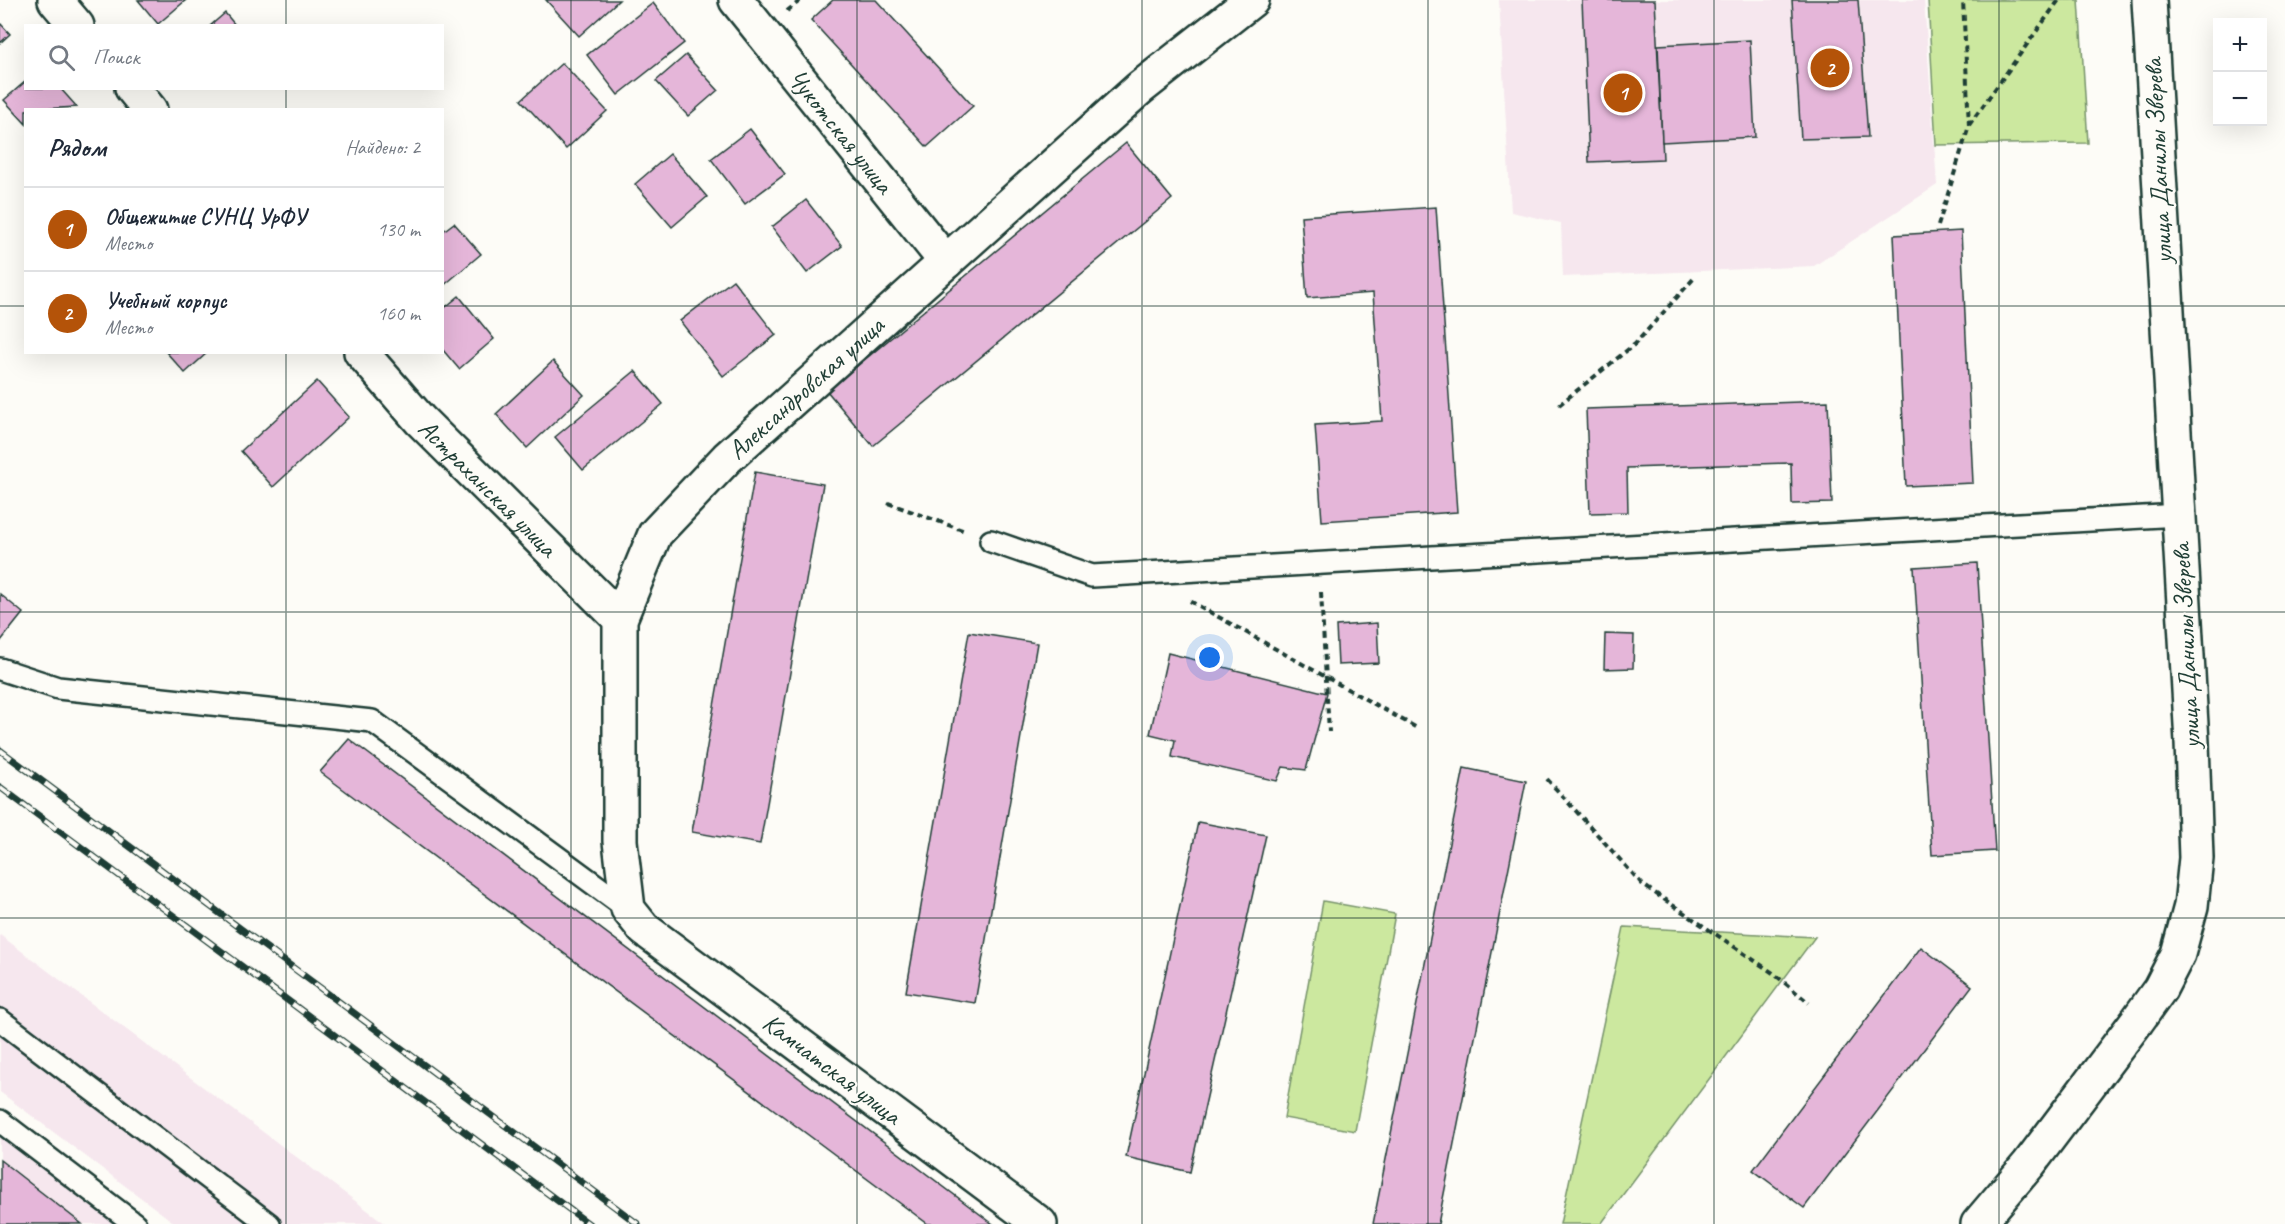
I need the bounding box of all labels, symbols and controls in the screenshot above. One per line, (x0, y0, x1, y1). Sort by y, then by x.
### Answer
map controls (2213, 18, 2267, 126)
button: + (2213, 18, 2267, 72)
search box (24, 24, 444, 90)
icon: search (45, 41, 78, 74)
text: Поиск (93, 43, 139, 71)
pin: 2 (1810, 46, 1850, 90)
street label: улица Данилы Зверева (2136, 55, 2180, 267)
street label: Чукотская улица (781, 62, 902, 201)
pin: 1 (1604, 70, 1642, 116)
button: − (2213, 72, 2267, 126)
text: Рядом (48, 131, 106, 164)
text: Найдено: 2 (345, 135, 420, 160)
text: Общежитие СУНЦ УрФУ (105, 203, 306, 231)
text: 1 (63, 217, 72, 242)
text: 130 m (377, 217, 420, 242)
text: Место (105, 231, 152, 256)
text: Учебный корпус (105, 287, 226, 315)
text: 2 (63, 301, 72, 326)
text: 160 m (377, 301, 420, 326)
street label: Александровская улица (721, 308, 892, 466)
text: Место (105, 315, 152, 340)
street label: Астраханская улица (412, 412, 566, 565)
street label: улица Данилы Зверева (2164, 540, 2208, 752)
your location (1195, 643, 1224, 672)
street label: Камчатская улица (756, 1006, 909, 1133)

